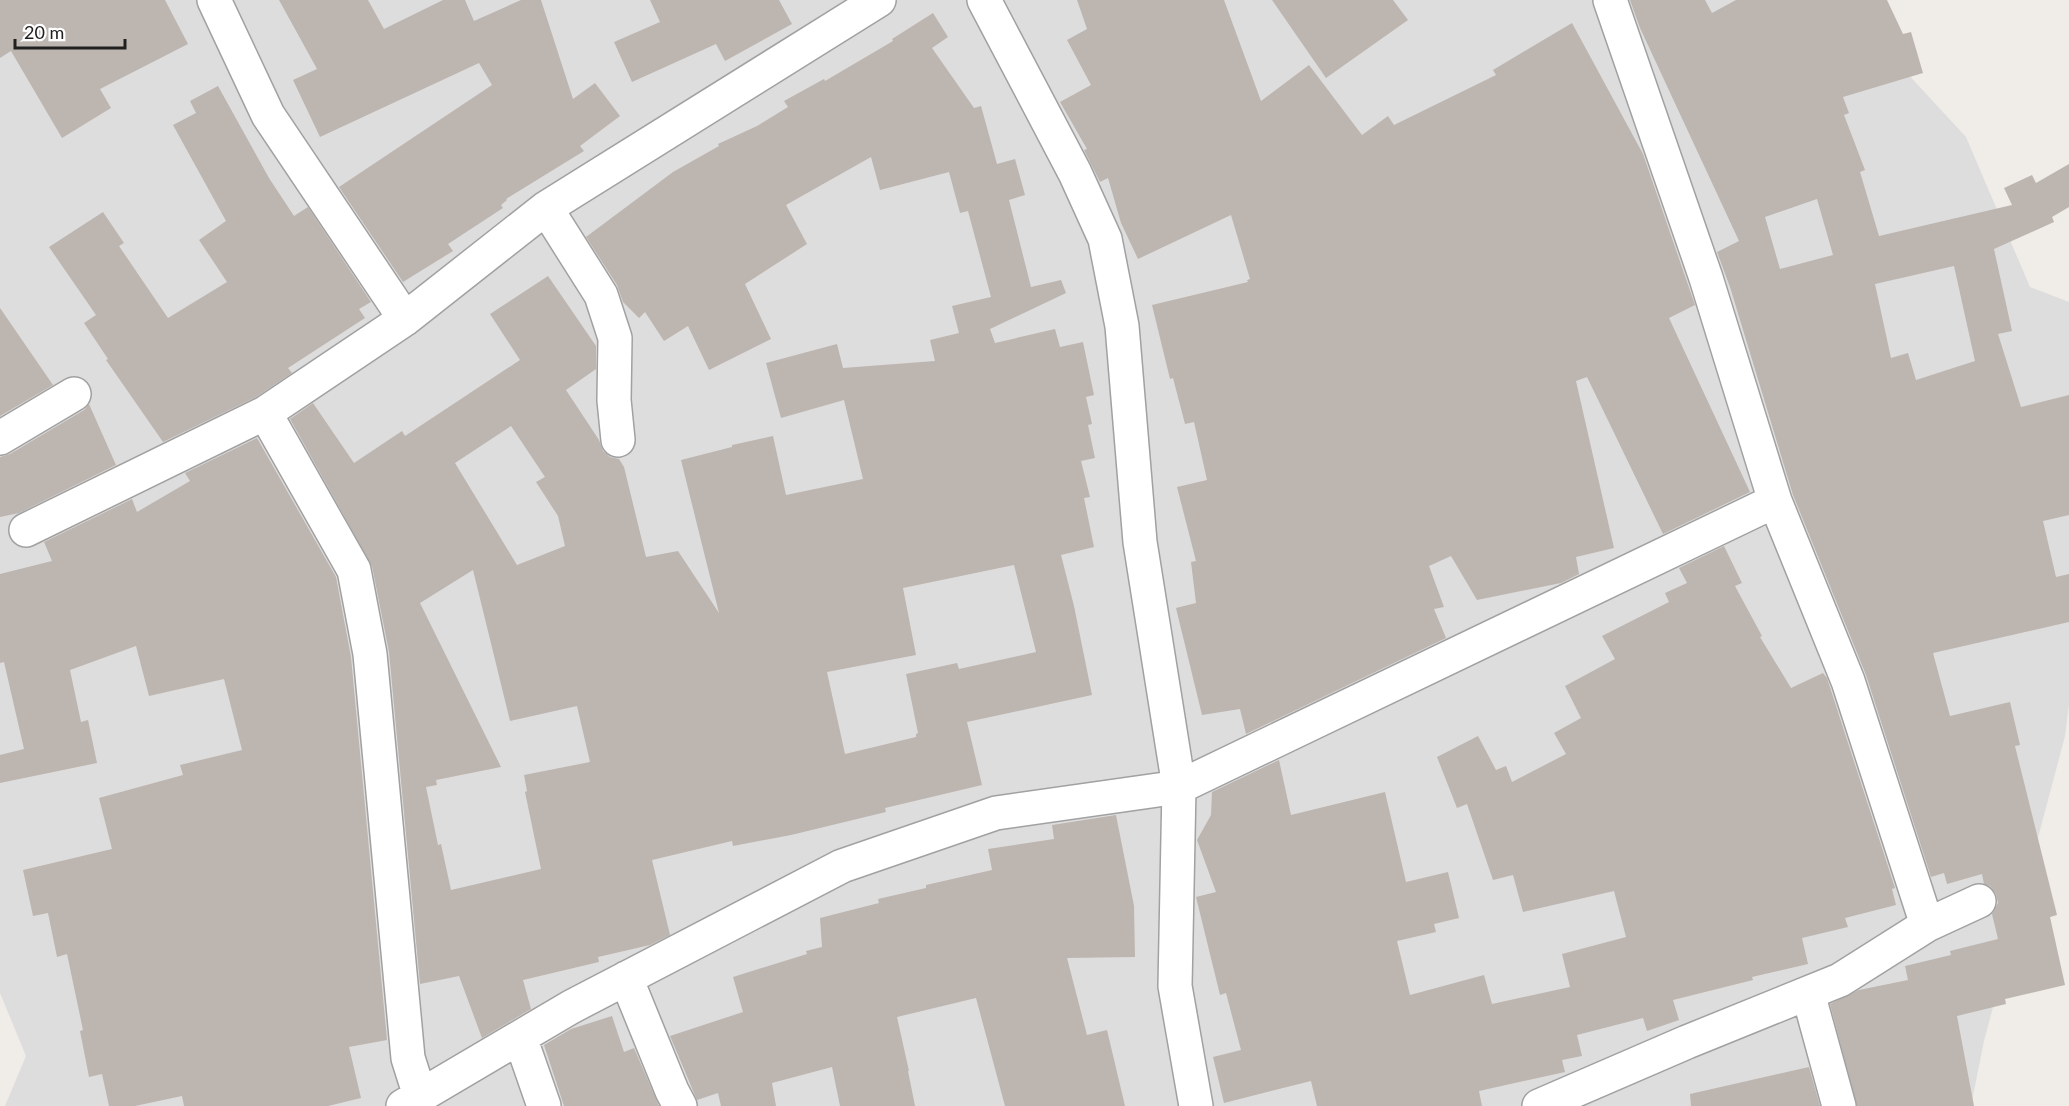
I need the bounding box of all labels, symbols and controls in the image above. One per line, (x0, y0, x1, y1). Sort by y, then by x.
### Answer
scale bar (15, 12, 124, 50)
text: 20 m (24, 21, 64, 43)

